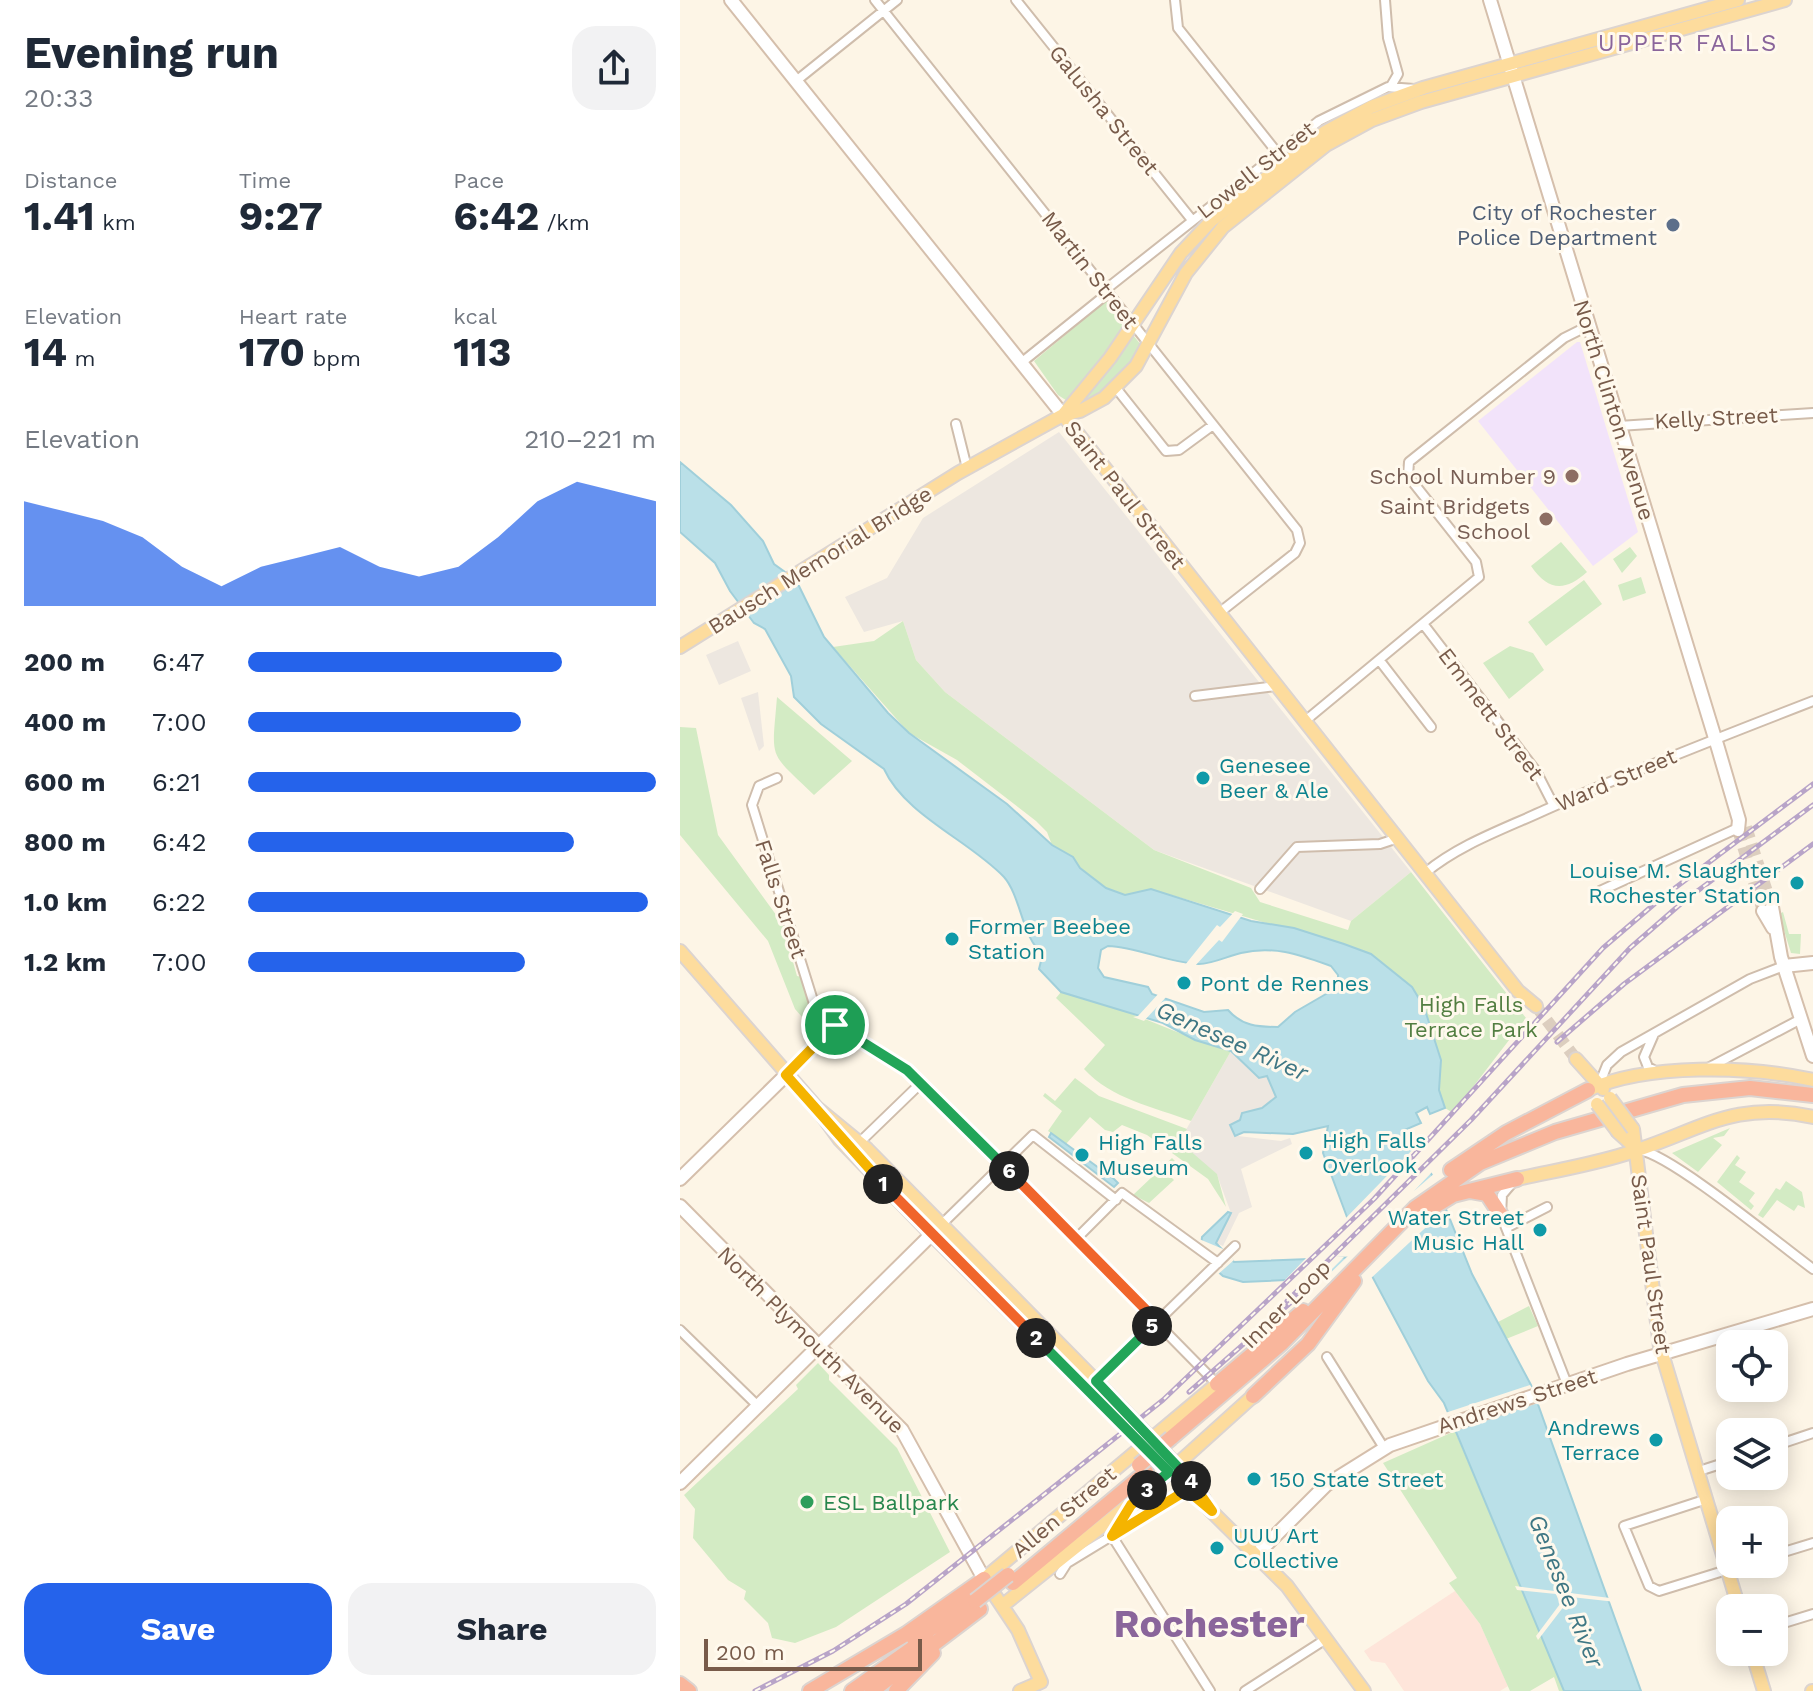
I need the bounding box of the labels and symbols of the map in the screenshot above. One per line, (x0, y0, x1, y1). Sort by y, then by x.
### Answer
district label: UPPER FALLS (1598, 29, 1778, 57)
street label: Galusha Street (1044, 40, 1164, 180)
street label: Lowell Street (1192, 116, 1320, 224)
place label: City of Rochester Police Department (1457, 200, 1657, 250)
street label: Martin Street (1036, 206, 1144, 334)
marker: City of Rochester Police Department (1664, 216, 1682, 234)
street label: North Clinton Avenue (1569, 297, 1659, 523)
street label: Kelly Street (1654, 402, 1778, 434)
street label: Saint Paul Street (1059, 416, 1191, 574)
place label: School Number 9 (1370, 464, 1556, 489)
marker: School Number 9 (1563, 467, 1581, 485)
street label: Bausch Memorial Bridge (704, 481, 936, 639)
place label: Saint Bridgets School (1380, 494, 1530, 544)
marker: Saint Bridgets School (1537, 510, 1555, 528)
street label: Emmett Street (1433, 643, 1549, 785)
street label: Ward Street (1552, 743, 1680, 817)
place label: Genesee Beer & Ale (1219, 753, 1329, 803)
marker: Genesee Beer & Ale (1194, 769, 1212, 787)
street label: Falls Street (750, 836, 812, 962)
place label: Louise M. Slaughter Rochester Station (1569, 858, 1781, 908)
marker: Louise M. Slaughter Rochester Station (1788, 874, 1806, 892)
place label: Former Beebee Station (968, 914, 1131, 964)
marker: Former Beebee Station (943, 930, 961, 948)
place label: Pont de Rennes (1200, 971, 1369, 996)
marker: Pont de Rennes (1175, 974, 1193, 992)
pin (801, 991, 869, 1059)
park label: High Falls Terrace Park (1404, 992, 1538, 1042)
water label: Genesee River (1152, 995, 1314, 1088)
place label: High Falls Overlook (1322, 1128, 1427, 1178)
place label: High Falls Museum (1098, 1130, 1203, 1180)
marker: High Falls Overlook (1297, 1144, 1315, 1162)
marker: High Falls Museum (1073, 1146, 1091, 1164)
pin: 6 (989, 1151, 1029, 1191)
pin: 1 (863, 1164, 903, 1204)
street label: Saint Paul Street (1626, 1172, 1676, 1356)
place label: Water Street Music Hall (1388, 1205, 1524, 1255)
marker: Water Street Music Hall (1531, 1221, 1549, 1239)
street label: North Plymouth Avenue (712, 1241, 910, 1439)
street label: Inner Loop (1236, 1254, 1336, 1354)
pin: 5 (1132, 1306, 1172, 1346)
pin: 2 (1016, 1318, 1056, 1358)
street label: Andrews Street (1434, 1363, 1600, 1439)
place label: Andrews Terrace (1547, 1415, 1640, 1465)
marker: Andrews Terrace (1647, 1431, 1665, 1449)
street label: Allen Street (1007, 1461, 1121, 1563)
pin: 4 (1171, 1461, 1211, 1501)
place label: 150 State Street (1270, 1467, 1444, 1492)
pin: 3 (1127, 1470, 1167, 1510)
marker: 150 State Street (1245, 1470, 1263, 1488)
place label: ESL Ballpark (823, 1490, 959, 1515)
marker: ESL Ballpark (798, 1493, 816, 1511)
water label: Genesee River (1523, 1510, 1610, 1673)
place label: UUU Art Collective (1233, 1523, 1339, 1573)
marker: UUU Art Collective (1208, 1539, 1226, 1557)
district label: Rochester (1114, 1602, 1305, 1646)
scale bar (704, 1635, 922, 1671)

